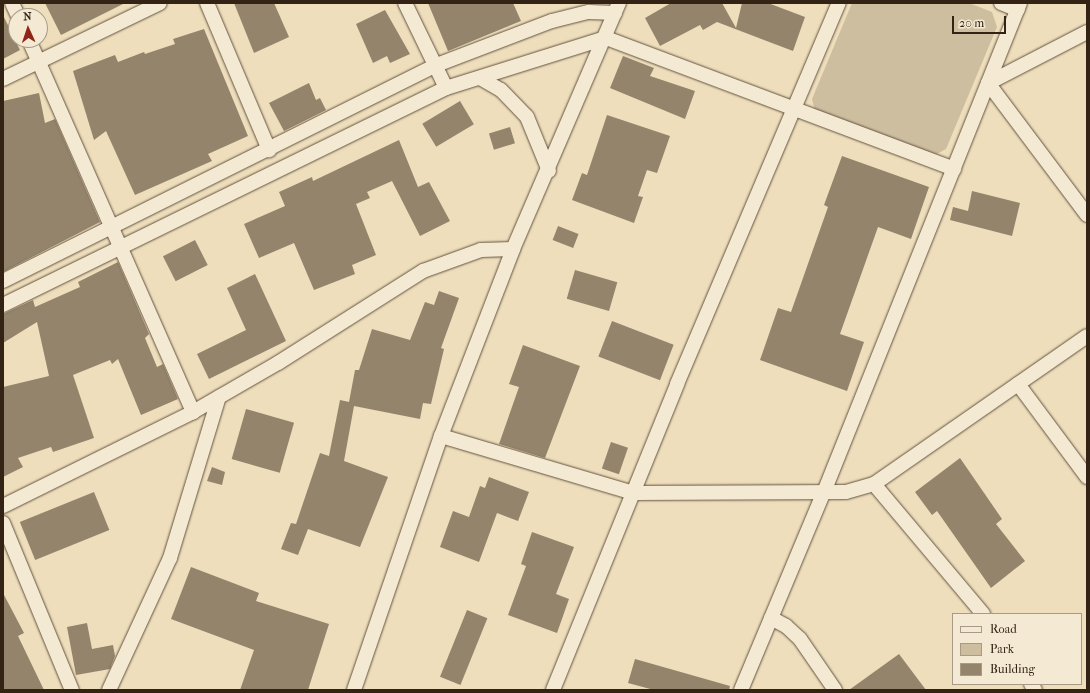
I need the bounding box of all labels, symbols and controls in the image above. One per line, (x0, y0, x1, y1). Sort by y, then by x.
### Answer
north arrow (8, 8, 48, 48)
scale bar (954, 8, 1008, 34)
text: N (23, 10, 32, 23)
text: 20 m (959, 16, 984, 30)
legend (952, 613, 1082, 685)
text: Road (990, 622, 1017, 636)
text: Park (990, 642, 1014, 656)
text: Building (990, 662, 1035, 676)

